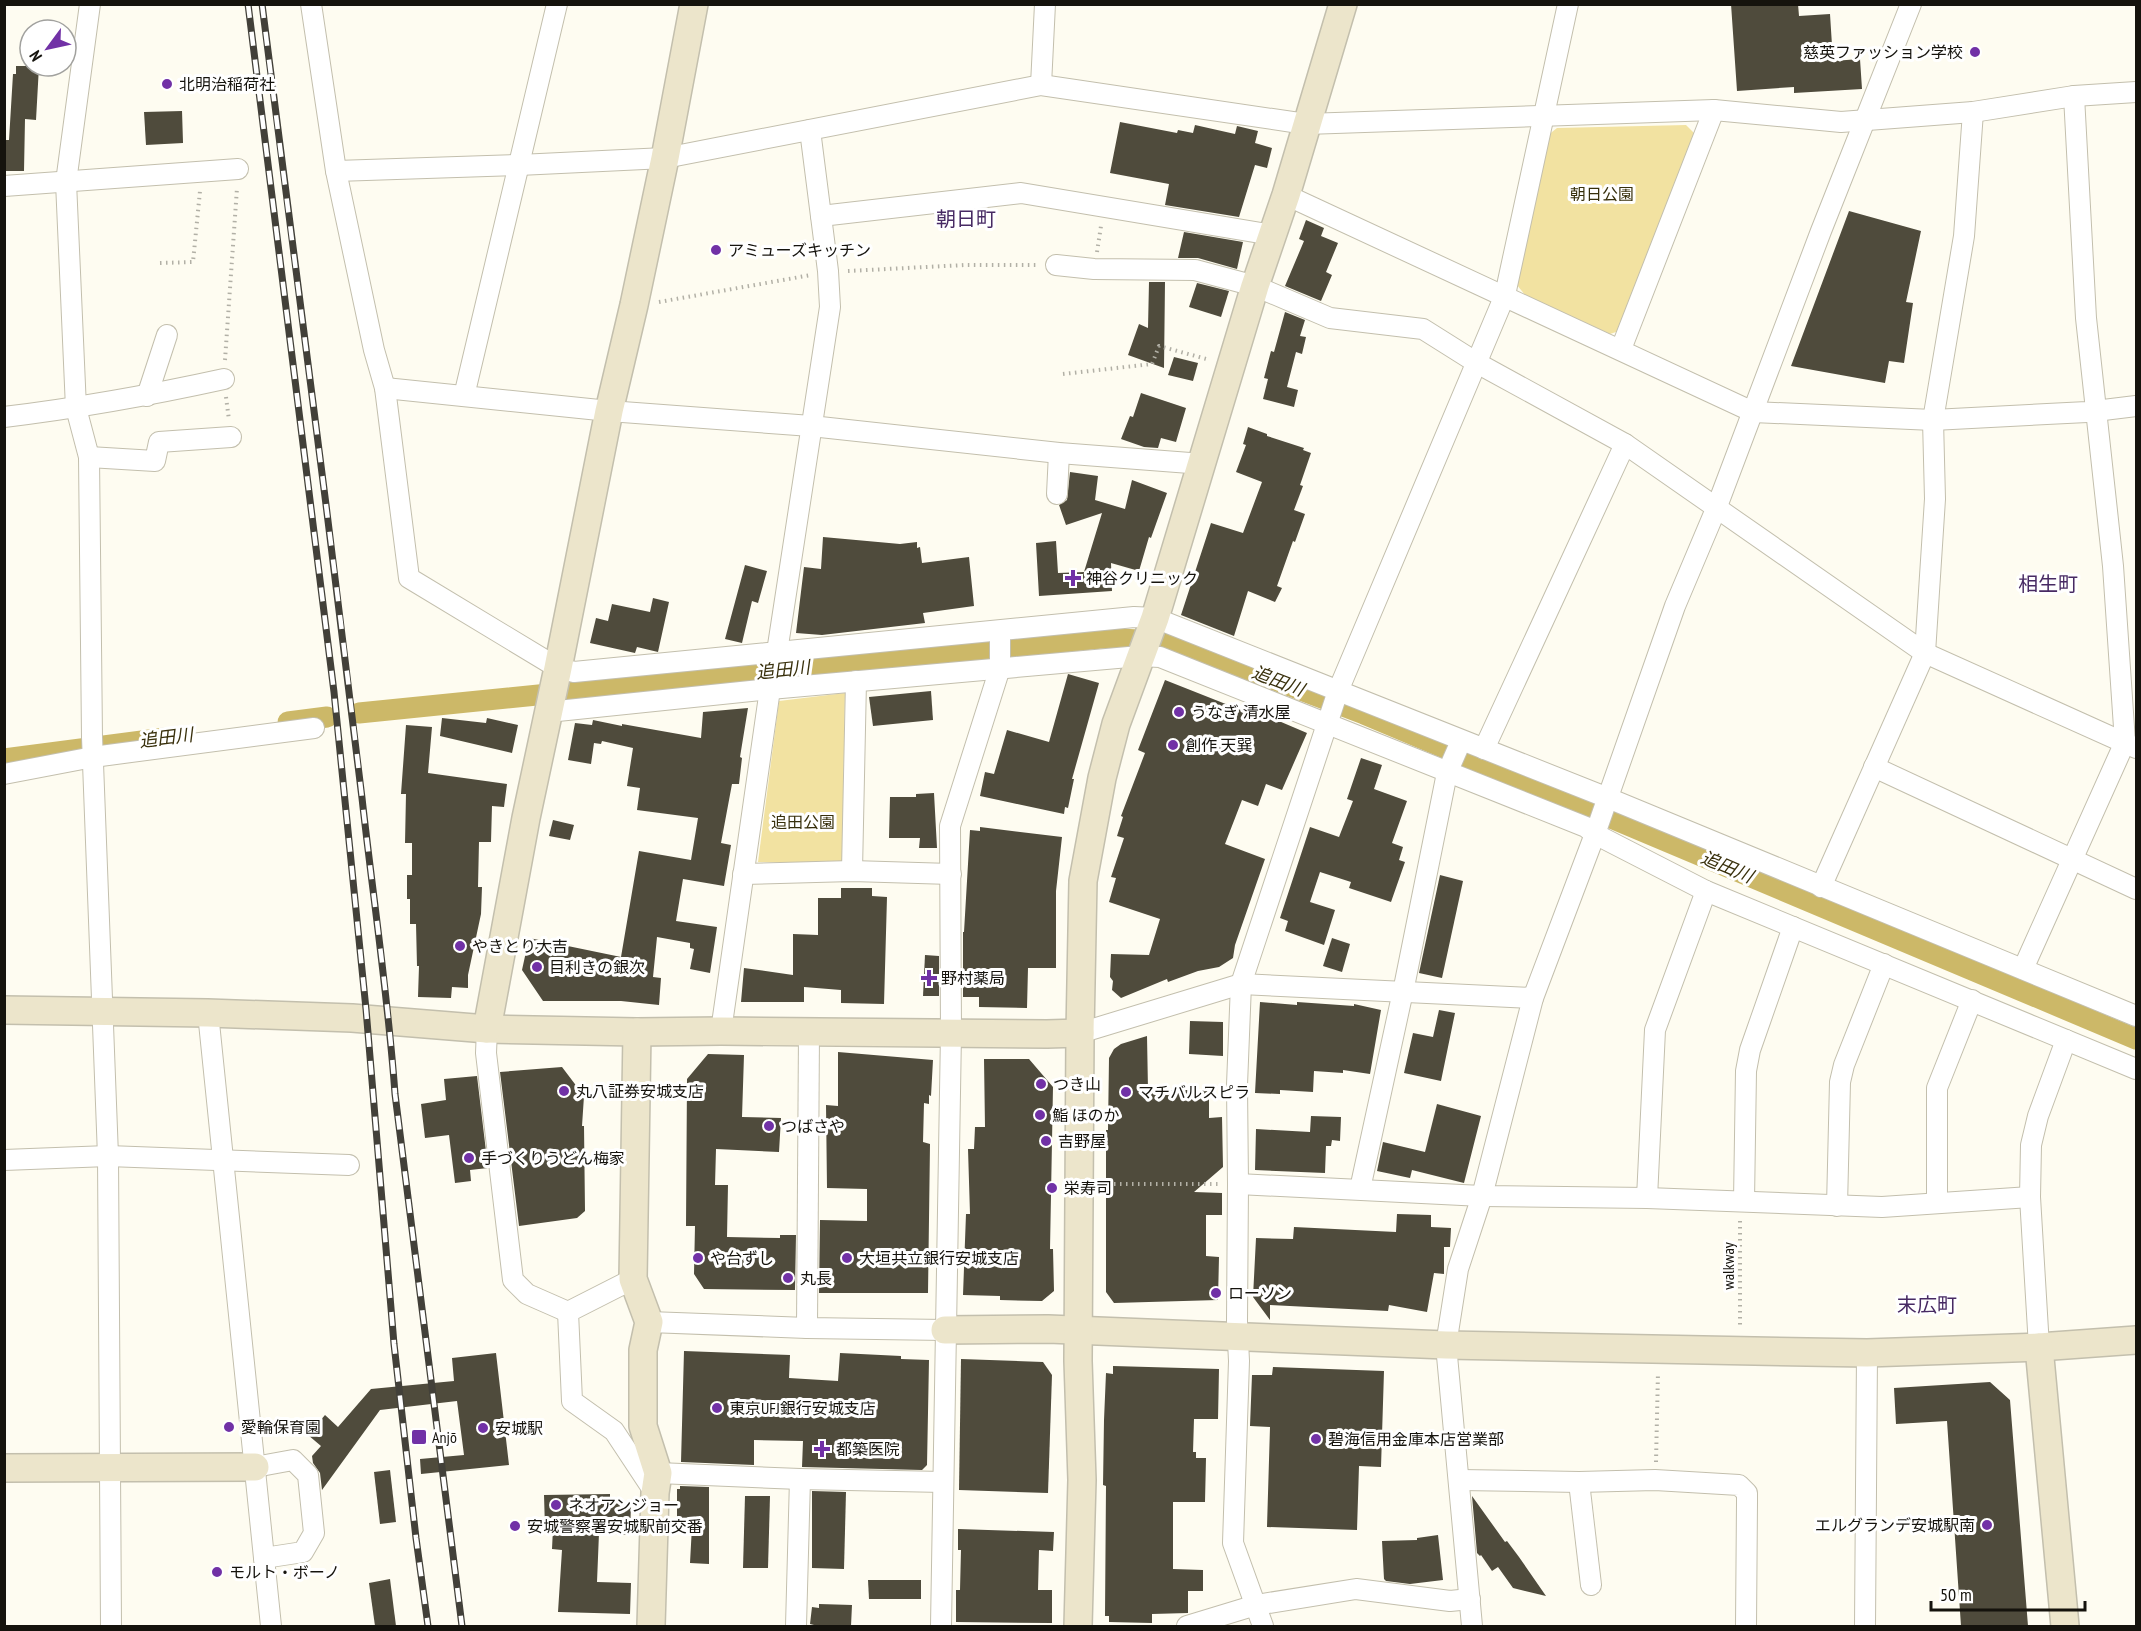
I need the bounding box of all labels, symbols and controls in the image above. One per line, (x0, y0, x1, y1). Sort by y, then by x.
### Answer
north arrow (18, 18, 78, 78)
place label: 慈英ファッション学校 (1803, 42, 1963, 62)
marker: 慈英ファッション学校 (1968, 45, 1982, 59)
text: N (25, 47, 46, 65)
place label: 北明治稲荷社 (179, 74, 275, 94)
marker: 北明治稲荷社 (160, 77, 174, 91)
park label: 朝日公園 (1570, 184, 1634, 204)
district label: 朝日町 (936, 206, 996, 232)
place label: アミューズキッチン (728, 240, 871, 260)
marker: アミューズキッチン (709, 243, 723, 257)
place label: 神谷クリニック (1086, 568, 1198, 588)
marker: 神谷クリニック (1064, 569, 1082, 587)
district label: 相生町 (2018, 571, 2078, 597)
water label: 追田川 (755, 655, 813, 684)
water label: 追田川 (1249, 660, 1309, 702)
place label: うなぎ 清水屋 (1191, 702, 1290, 722)
marker: うなぎ 清水屋 (1172, 705, 1186, 719)
water label: 追田川 (138, 723, 196, 752)
place label: 創作 天巽 (1185, 735, 1252, 755)
marker: 創作 天巽 (1166, 738, 1180, 752)
park label: 追田公園 (771, 812, 835, 832)
water label: 追田川 (1698, 845, 1758, 888)
place label: やきとり大吉 (472, 936, 568, 956)
marker: やきとり大吉 (453, 939, 467, 953)
place label: 目利きの銀次 (549, 957, 645, 977)
marker: 目利きの銀次 (530, 960, 544, 974)
place label: 野村薬局 (941, 968, 1005, 988)
marker: 野村薬局 (922, 971, 936, 985)
place label: つき山 (1053, 1074, 1101, 1094)
marker: つき山 (1034, 1077, 1048, 1091)
place label: 丸八証券安城支店 (576, 1081, 704, 1101)
place label: マチバルスピラ (1138, 1082, 1250, 1102)
marker: 丸八証券安城支店 (557, 1084, 571, 1098)
marker: マチバルスピラ (1119, 1085, 1133, 1099)
place label: 鮨 ほのか (1052, 1105, 1119, 1125)
marker: 鮨 ほのか (1033, 1108, 1047, 1122)
place label: つばさや (781, 1116, 845, 1136)
marker: つばさや (762, 1119, 776, 1133)
place label: 吉野屋 (1058, 1131, 1106, 1151)
marker: 吉野屋 (1039, 1134, 1053, 1148)
place label: 手づくりうどん梅家 (481, 1148, 625, 1168)
marker: 手づくりうどん梅家 (462, 1151, 476, 1165)
place label: 栄寿司 (1064, 1178, 1112, 1198)
marker: 栄寿司 (1045, 1181, 1059, 1195)
street label: walkway (1718, 1242, 1738, 1290)
place label: や台ずし (710, 1248, 774, 1268)
place label: 大垣共立銀行安城支店 (859, 1248, 1019, 1268)
marker: や台ずし (691, 1251, 705, 1265)
marker: 大垣共立銀行安城支店 (840, 1251, 854, 1265)
place label: 丸長 (800, 1268, 832, 1288)
marker: 丸長 (781, 1271, 795, 1285)
place label: ローソン (1228, 1283, 1292, 1303)
marker: ローソン (1209, 1286, 1223, 1300)
district label: 末広町 (1897, 1292, 1957, 1318)
place label: 東京UFJ銀行安城支店 (729, 1398, 876, 1418)
marker: 東京UFJ銀行安城支店 (710, 1401, 724, 1415)
place label: 愛輪保育園 (241, 1417, 321, 1437)
place label: 安城駅 (495, 1418, 543, 1438)
marker: 愛輪保育園 (222, 1420, 236, 1434)
marker: 安城駅 (476, 1421, 490, 1435)
place label: Anjō (432, 1427, 457, 1447)
marker: Anjō (410, 1428, 428, 1446)
place label: 碧海信用金庫本店営業部 (1328, 1429, 1504, 1449)
marker: 碧海信用金庫本店営業部 (1309, 1432, 1323, 1446)
place label: 都築医院 (836, 1439, 900, 1459)
marker: 都築医院 (813, 1440, 831, 1458)
place label: ネオアンジョー (568, 1495, 679, 1515)
marker: ネオアンジョー (549, 1498, 563, 1512)
place label: エルグランデ安城駅南 (1815, 1515, 1975, 1535)
place label: 安城警察署安城駅前交番 (527, 1516, 703, 1536)
marker: エルグランデ安城駅南 (1980, 1518, 1994, 1532)
marker: 安城警察署安城駅前交番 (508, 1519, 522, 1533)
place label: モルト・ボーノ (229, 1562, 340, 1582)
marker: モルト・ボーノ (210, 1565, 224, 1579)
scale bar (1931, 1574, 2086, 1612)
text: 50 m (1940, 1583, 1972, 1606)

